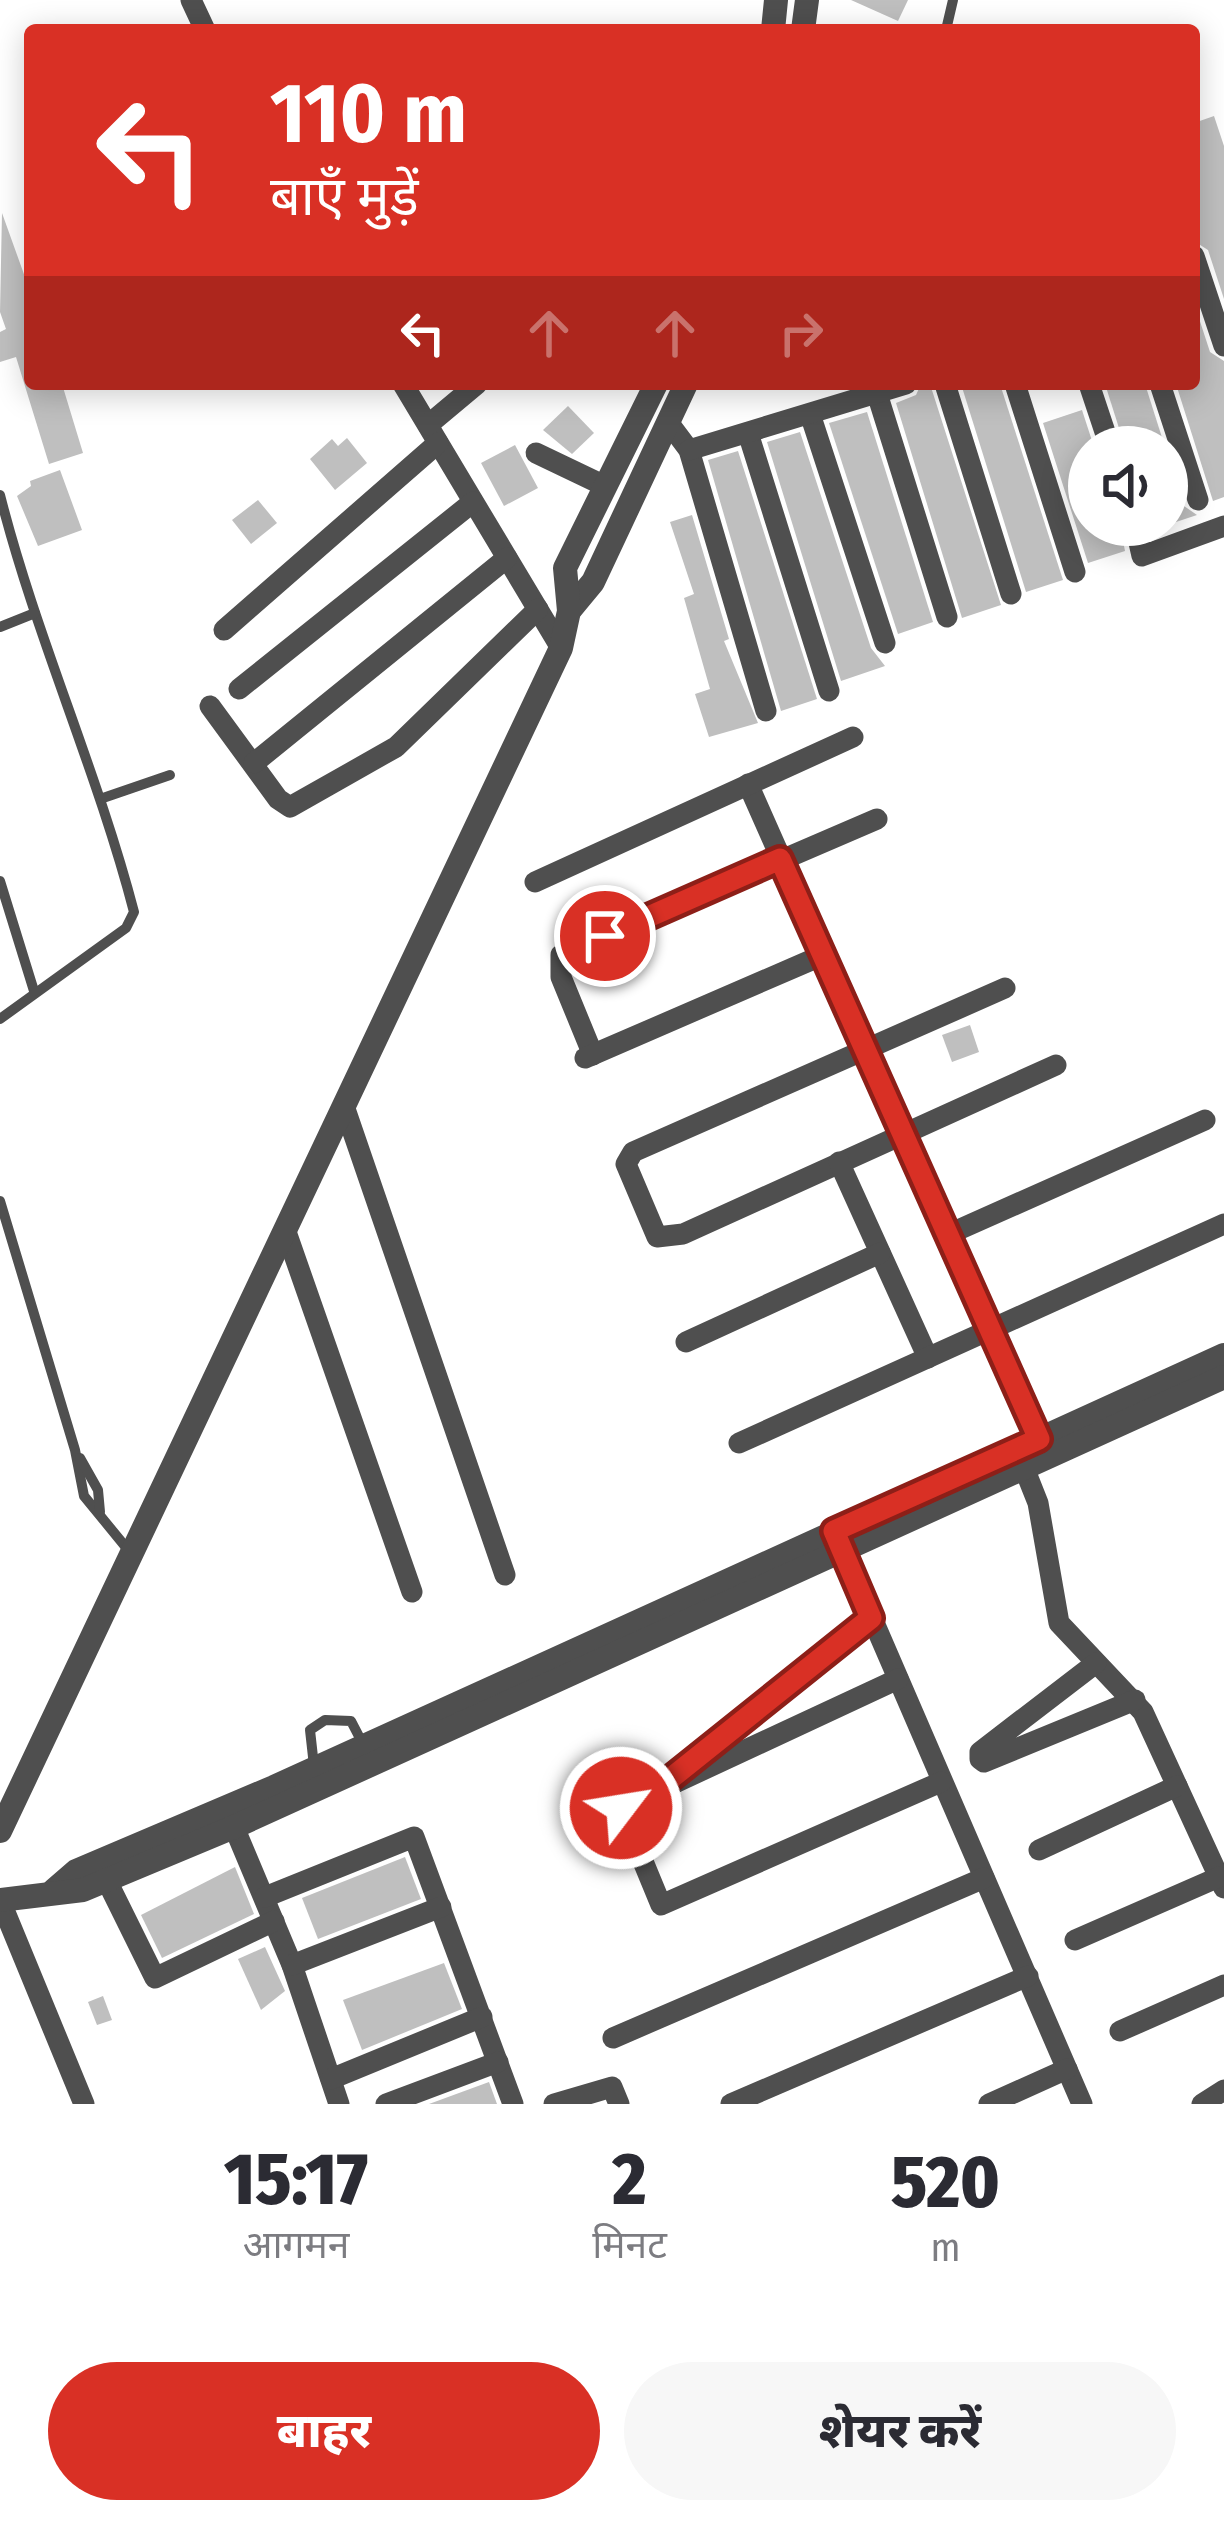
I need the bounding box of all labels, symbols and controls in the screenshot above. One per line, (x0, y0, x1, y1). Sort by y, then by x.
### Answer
text: 110 m (270, 63, 467, 164)
icon: left (72, 72, 228, 228)
text: बाएँ मुड़ें (270, 165, 419, 229)
icon: left (390, 300, 456, 366)
icon: ahead (516, 300, 582, 366)
icon: ahead (642, 300, 708, 366)
icon: right (768, 300, 834, 366)
map controls (1068, 426, 1188, 546)
button: sound (1068, 426, 1188, 546)
pin (554, 885, 656, 987)
icon: arrive (572, 903, 638, 969)
position arrow (558, 1745, 684, 1871)
text: 15:17 (224, 2137, 368, 2223)
text: 2 (613, 2137, 646, 2223)
text: 520 (891, 2140, 1000, 2226)
text: आगमन (243, 2222, 349, 2268)
text: मिनट (592, 2222, 667, 2268)
text: m (930, 2225, 960, 2271)
button: बाहर (48, 2362, 600, 2500)
button: शेयर करें (624, 2362, 1176, 2500)

